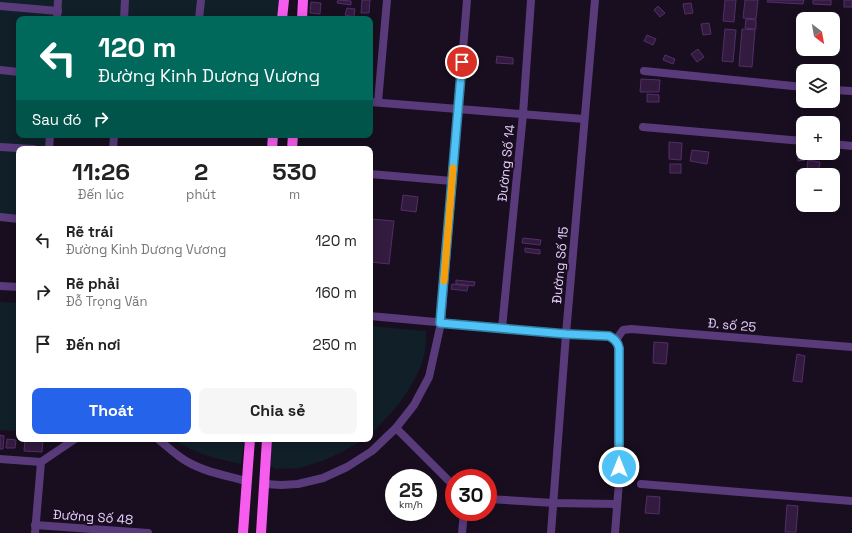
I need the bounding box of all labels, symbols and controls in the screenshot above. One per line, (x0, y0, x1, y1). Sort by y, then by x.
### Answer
north arrow (796, 12, 840, 56)
map controls (796, 12, 840, 212)
text: 120 m (98, 29, 176, 65)
icon: left (32, 32, 84, 84)
pin (445, 45, 479, 79)
icon: arrive (451, 51, 473, 73)
text: Đường Kinh Dương Vương (98, 64, 320, 87)
button: layers (796, 64, 840, 108)
icon: right (90, 108, 112, 130)
text: Sau đó (32, 110, 82, 129)
button: + (796, 116, 840, 160)
street label: Đường Số 14 (493, 124, 519, 202)
text: 11:26 (72, 156, 130, 187)
text: 2 (194, 156, 208, 187)
text: 530 (272, 156, 317, 187)
button: − (796, 168, 840, 212)
text: Đến lúc (78, 186, 124, 203)
text: phút (186, 186, 216, 203)
text: m (289, 186, 300, 203)
text: Rẽ trái (66, 222, 113, 241)
street label: Đường Số 15 (548, 226, 572, 304)
icon: left (32, 229, 54, 251)
text: 120 m (315, 231, 357, 250)
text: Đường Kinh Dương Vương (66, 241, 226, 258)
text: Rẽ phải (66, 274, 119, 293)
icon: right (32, 281, 54, 303)
text: 160 m (315, 283, 357, 302)
text: Đỗ Trọng Văn (66, 293, 148, 310)
street label: Đ. số 25 (707, 314, 757, 336)
icon: arrive (32, 333, 54, 355)
text: Đến nơi (66, 335, 121, 354)
text: 250 m (313, 335, 357, 354)
button: Thoát (32, 388, 191, 434)
button: Chia sẻ (199, 388, 357, 434)
position arrow (598, 446, 640, 488)
speed limit sign: 30 (445, 469, 497, 521)
text: 25 (399, 477, 423, 503)
text: km/h (399, 498, 423, 511)
street label: Đường Số 48 (52, 506, 134, 528)

